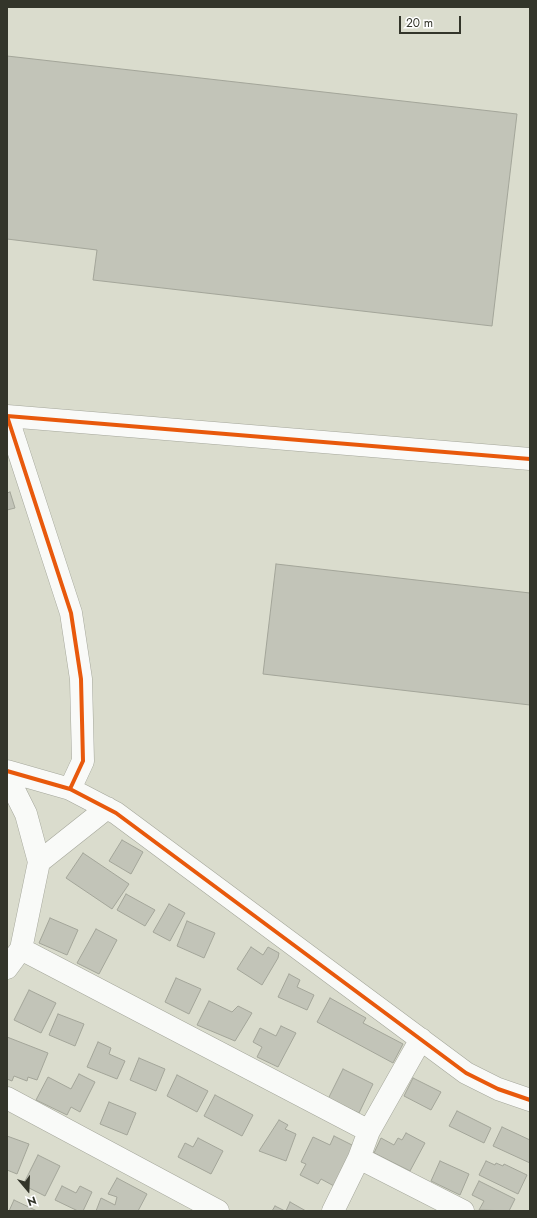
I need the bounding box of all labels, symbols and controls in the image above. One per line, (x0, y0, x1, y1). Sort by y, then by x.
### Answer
scale bar (401, 8, 463, 34)
text: 20 m (406, 14, 433, 32)
north arrow (8, 1170, 48, 1210)
text: N (25, 1192, 39, 1210)

